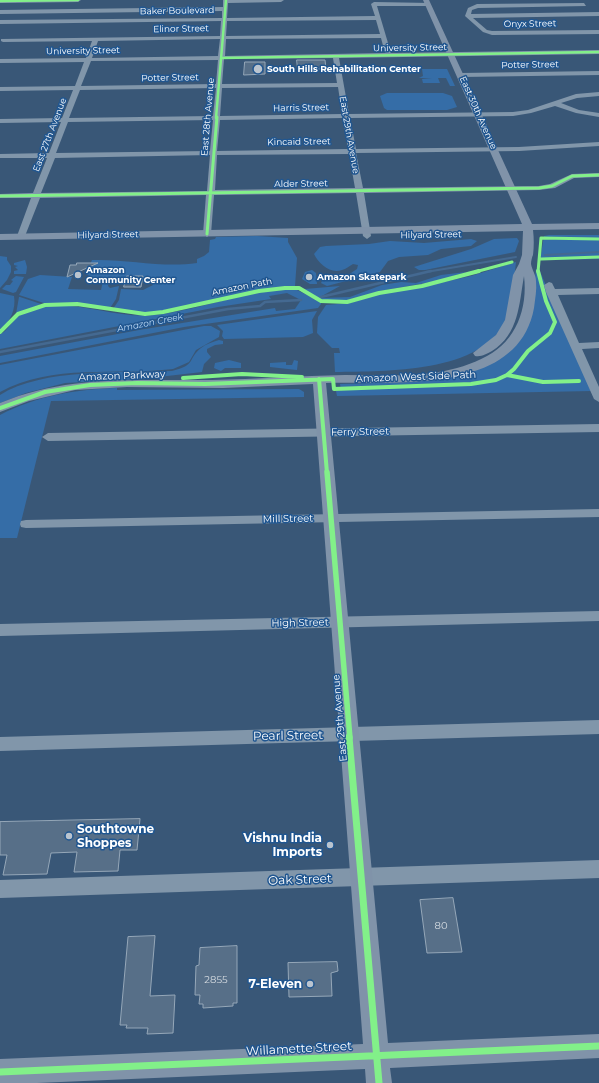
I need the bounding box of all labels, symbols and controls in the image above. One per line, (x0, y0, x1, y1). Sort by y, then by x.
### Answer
street label: Baker Boulevard (140, 5, 214, 17)
street label: Onyx Street (504, 18, 556, 30)
street label: Elinor Street (153, 23, 209, 35)
street label: University Street (373, 42, 447, 54)
street label: University Street (46, 45, 120, 57)
street label: Potter Street (501, 59, 559, 71)
marker: South Hills Rehabilitation Center (252, 63, 264, 75)
place label: South Hills Rehabilitation Center (267, 64, 421, 74)
street label: Potter Street (141, 72, 199, 84)
street label: East 30th Avenue (457, 75, 499, 151)
street label: East 28th Avenue (199, 77, 217, 157)
street label: East 29th Avenue (337, 95, 361, 175)
street label: East 27th Avenue (31, 97, 69, 173)
street label: Harris Street (273, 102, 329, 114)
street label: Kincaid Street (267, 136, 331, 148)
street label: Alder Street (274, 178, 328, 190)
street label: Hilyard Street (77, 229, 139, 241)
street label: Hilyard Street (400, 229, 462, 241)
place label: Amazon Community Center (86, 265, 175, 286)
marker: Amazon Community Center (73, 270, 83, 280)
marker: Amazon Skatepark (304, 272, 314, 282)
place label: Amazon Skatepark (317, 272, 406, 282)
street label: Amazon Path (211, 276, 273, 298)
water label: Amazon Creek (116, 311, 184, 335)
street label: Amazon Parkway (78, 368, 166, 384)
street label: Amazon West Side Path (356, 369, 476, 385)
street label: Ferry Street (331, 425, 389, 439)
street label: Mill Street (263, 513, 313, 525)
street label: High Street (271, 617, 329, 629)
street label: East 29th Avenue (330, 674, 350, 762)
street label: Pearl Street (253, 728, 323, 744)
place label: Southtowne Shoppes (77, 822, 154, 850)
marker: Southtowne Shoppes (64, 831, 74, 841)
place label: Vishnu India Imports (243, 831, 322, 859)
marker: Vishnu India Imports (325, 840, 335, 850)
street label: Oak Street (268, 872, 332, 888)
house number: 80 (435, 920, 447, 932)
house number: 2855 (204, 974, 228, 986)
place label: 7-Eleven (249, 977, 302, 991)
marker: 7-Eleven (305, 979, 315, 989)
street label: Willamette Street (246, 1039, 352, 1059)

